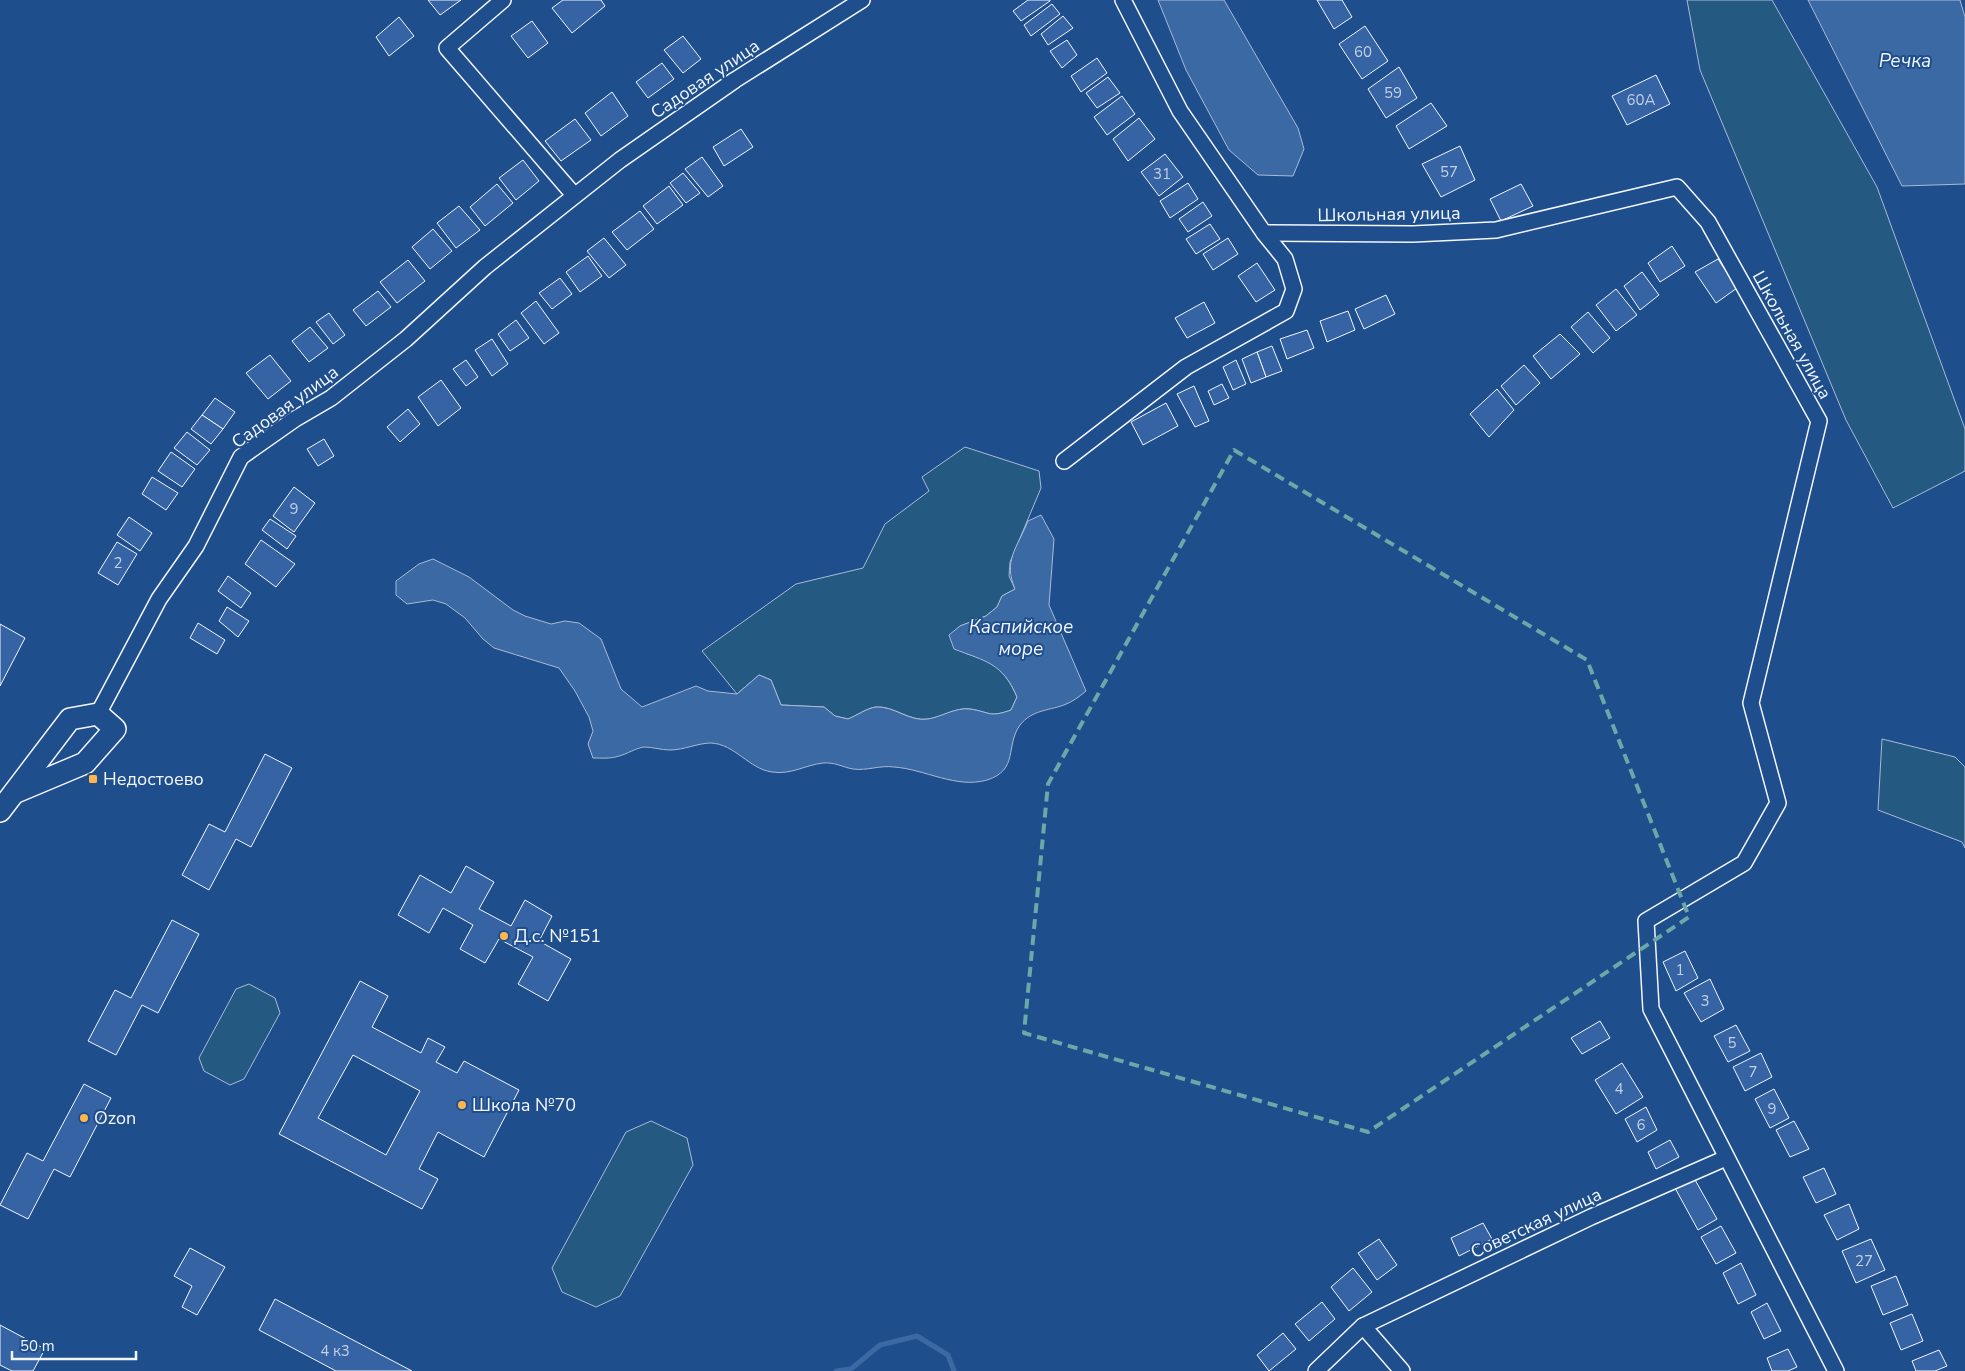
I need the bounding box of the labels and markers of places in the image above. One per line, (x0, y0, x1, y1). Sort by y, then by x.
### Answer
place label: Недостоево (103, 767, 204, 791)
marker: Недостоево (87, 773, 99, 785)
place label: Д.с. №151 (514, 924, 601, 948)
marker: Д.с. №151 (498, 930, 510, 942)
place label: Школа №70 (472, 1093, 576, 1117)
marker: Школа №70 (456, 1099, 468, 1111)
place label: Ozon (94, 1106, 136, 1130)
marker: Ozon (78, 1112, 90, 1124)

